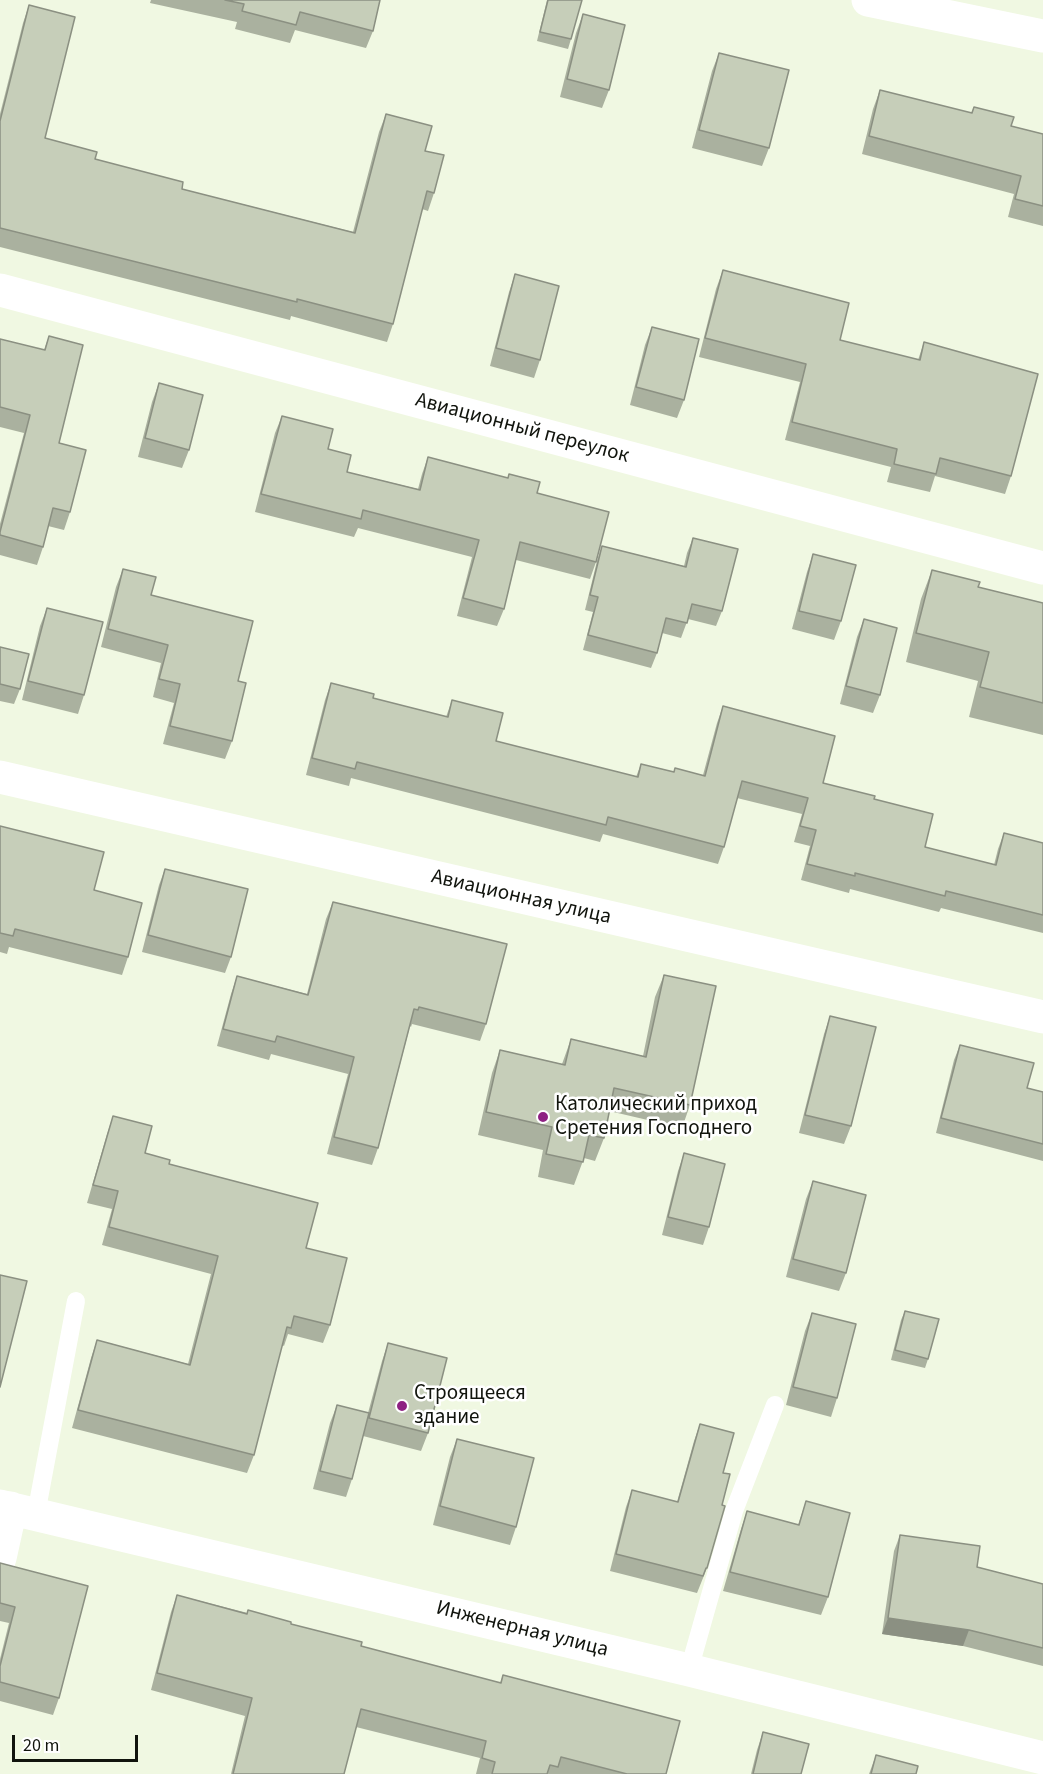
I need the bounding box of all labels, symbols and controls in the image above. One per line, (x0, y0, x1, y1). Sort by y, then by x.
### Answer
street label: Авиационный переулок (412, 388, 632, 470)
street label: Авиационная улица (429, 865, 613, 931)
place label: Католический приход Сретения Господнего (555, 1092, 757, 1142)
marker: Католический приход Сретения Господнего (536, 1110, 550, 1124)
place label: Строящееся здание (414, 1381, 526, 1431)
marker: Строящееся здание (395, 1399, 409, 1413)
street label: Инженерная улица (433, 1596, 611, 1664)
scale bar (15, 1723, 141, 1761)
text: 20 m (23, 1733, 59, 1758)

